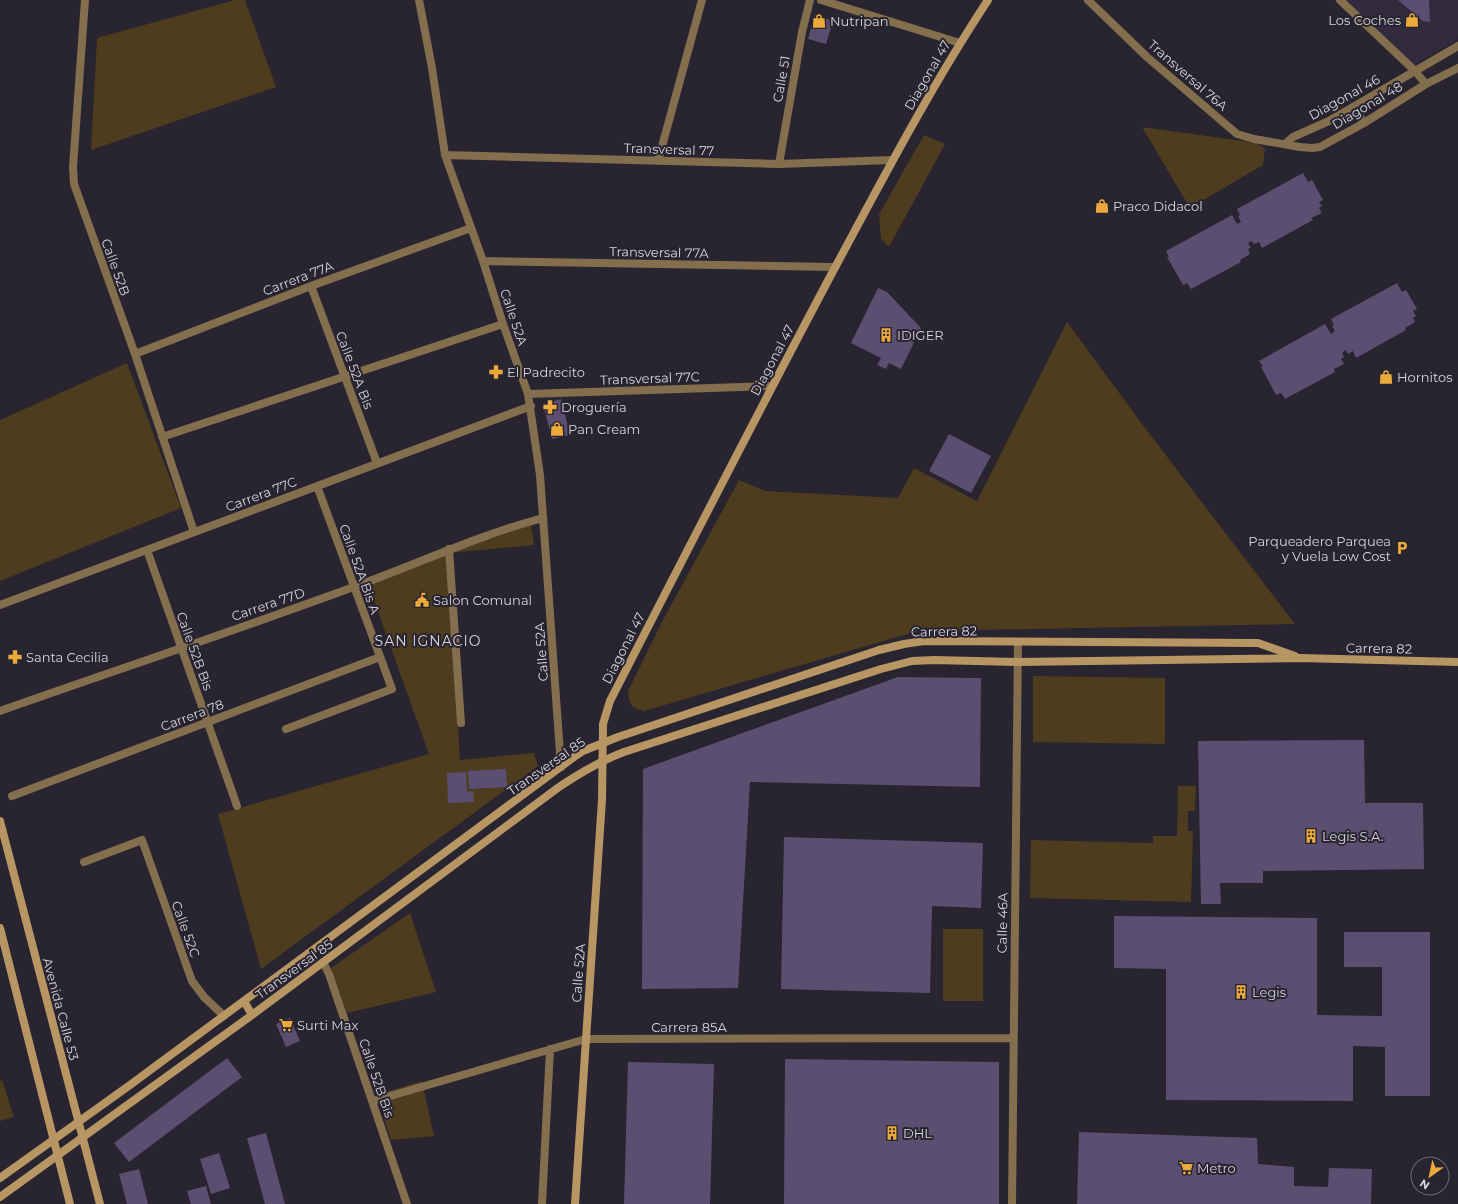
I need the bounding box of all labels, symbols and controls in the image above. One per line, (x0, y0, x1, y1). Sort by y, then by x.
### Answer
place label: Los Coches (1328, 12, 1401, 28)
shop icon: Los Coches (1404, 12, 1420, 28)
shop icon: Nutripan (811, 13, 827, 29)
place label: Nutripan (830, 13, 888, 29)
street label: Transversal 76A (1145, 36, 1232, 114)
street label: Diagonal 47 (901, 37, 954, 113)
street label: Calle 51 (769, 54, 793, 104)
street label: Diagonal 46 (1306, 71, 1382, 123)
street label: Diagonal 48 (1329, 78, 1405, 132)
street label: Transversal 77 (623, 139, 715, 159)
shop icon: Praco Didacol (1094, 198, 1110, 214)
place label: Praco Didacol (1113, 198, 1203, 214)
street label: Calle 52B (98, 236, 134, 298)
street label: Transversal 77A (609, 243, 709, 261)
street label: Carrera 77A (260, 257, 336, 299)
street label: Calle 52A (497, 286, 531, 348)
street label: Diagonal 47 (747, 322, 798, 398)
building icon: IDIGER (878, 327, 894, 343)
place label: IDIGER (897, 327, 944, 343)
street label: Calle 52A Bis (333, 329, 377, 411)
pharmacy icon: El Padrecito (488, 364, 504, 380)
place label: El Padrecito (507, 364, 585, 380)
street label: Transversal 77C (600, 368, 700, 388)
shop icon: Hornitos (1378, 369, 1394, 385)
place label: Hornitos (1397, 369, 1453, 385)
pharmacy icon: Droguería (542, 399, 558, 415)
place label: Droguería (561, 399, 627, 415)
shop icon: Pan Cream (549, 421, 565, 437)
place label: Pan Cream (568, 421, 640, 437)
street label: Carrera 77C (223, 473, 299, 515)
street label: Calle 52A Bis A (336, 522, 384, 617)
place label: Parqueadero Parquea y Vuela Low Cost (1248, 533, 1391, 564)
parking icon: Parqueadero Parquea y Vuela Low Cost (1394, 540, 1410, 556)
street label: Carrera 77D (229, 584, 307, 624)
public building icon: Salon Comunal (414, 592, 430, 608)
place label: Salon Comunal (433, 592, 532, 608)
street label: Calle 52B Bis (173, 609, 217, 693)
street label: Diagonal 47 (598, 609, 648, 686)
street label: Calle 52A (531, 621, 551, 682)
street label: Carrera 82 (911, 622, 977, 640)
district label: SAN IGNACIO (375, 632, 481, 650)
street label: Carrera 82 (1346, 639, 1412, 657)
pharmacy icon: Santa Cecilia (7, 649, 23, 665)
place label: Santa Cecilia (26, 649, 109, 665)
street label: Carrera 78 (158, 696, 226, 734)
street label: Transversal 85 (504, 733, 588, 799)
building icon: Legis S.A. (1303, 828, 1319, 844)
place label: Legis S.A. (1322, 828, 1384, 844)
street label: Calle 46A (993, 892, 1011, 954)
street label: Calle 52C (168, 899, 204, 959)
street label: Transversal 85 (252, 936, 336, 1002)
street label: Calle 52A (568, 942, 588, 1003)
street label: Avenida Calle 53 (40, 956, 82, 1062)
building icon: Legis (1233, 984, 1249, 1000)
place label: Legis (1252, 984, 1286, 1000)
supermarket icon: Surti Max (278, 1017, 294, 1033)
place label: Surti Max (297, 1017, 358, 1033)
street label: Carrera 85A (651, 1019, 727, 1035)
street label: Calle 52B Bis (356, 1036, 398, 1120)
building icon: DHL (884, 1125, 900, 1141)
place label: DHL (903, 1125, 932, 1141)
north arrow (1410, 1156, 1450, 1196)
supermarket icon: Metro (1178, 1160, 1194, 1176)
place label: Metro (1197, 1160, 1236, 1176)
text: N (1417, 1176, 1432, 1193)

